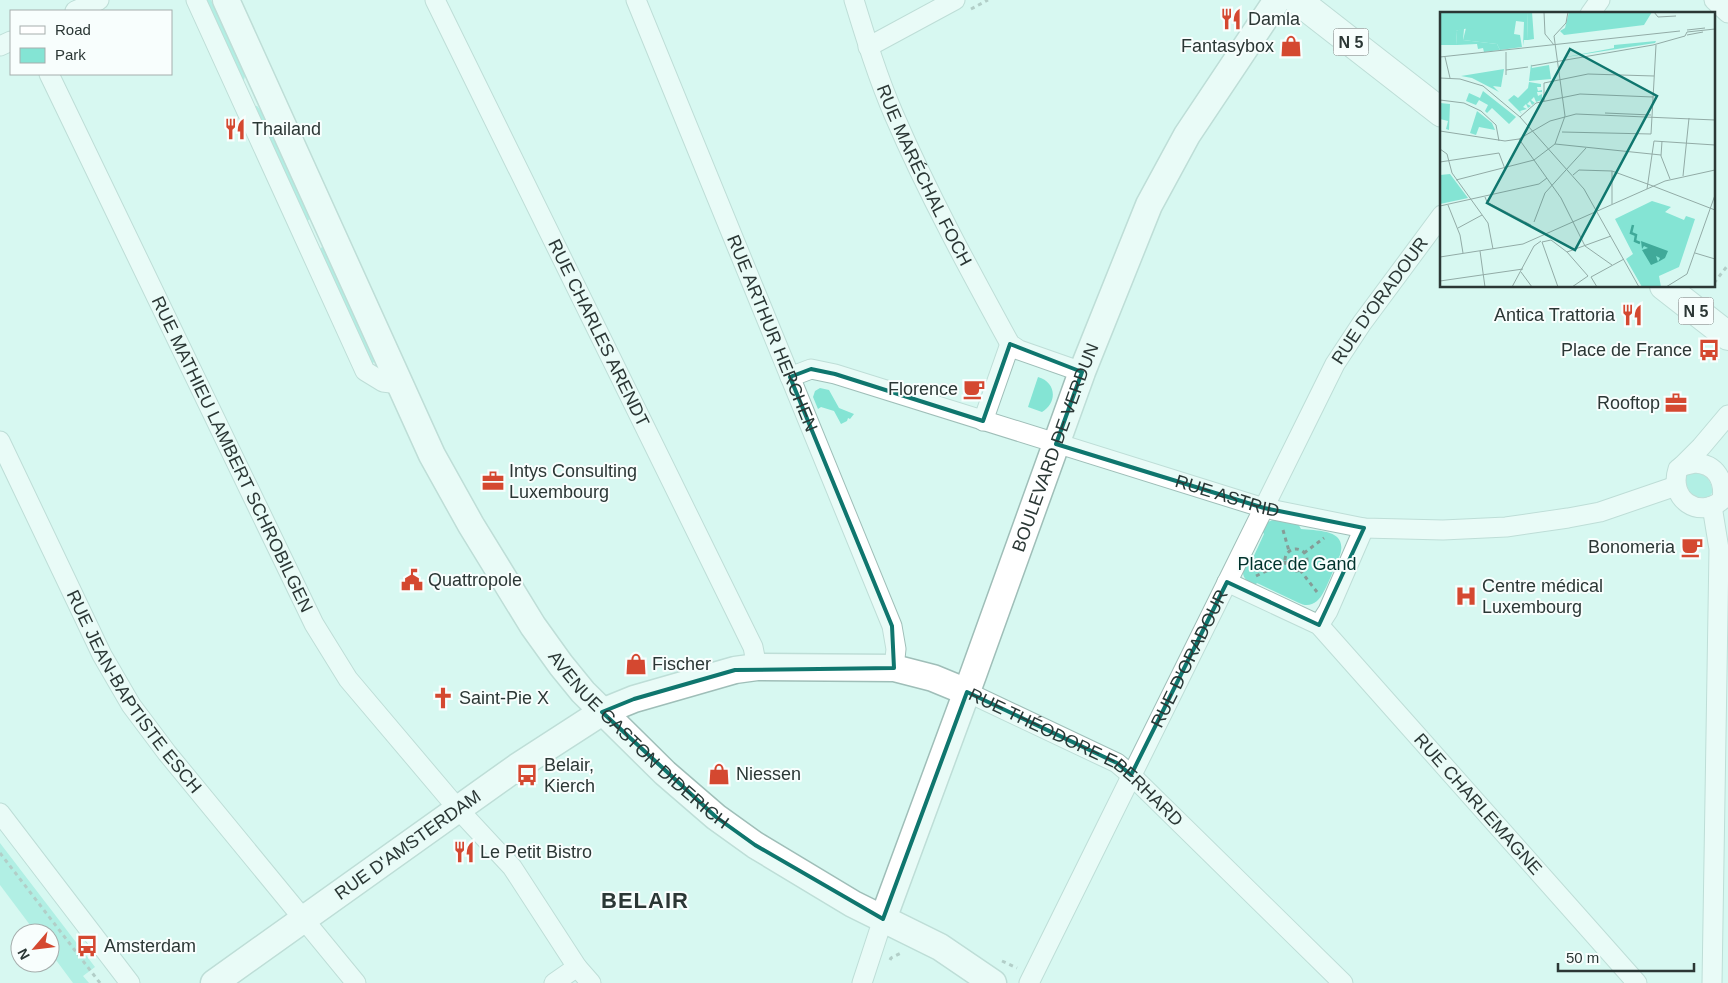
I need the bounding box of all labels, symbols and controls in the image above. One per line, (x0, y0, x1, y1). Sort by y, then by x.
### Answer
restaurant icon: Damla (1218, 6, 1244, 32)
place label: Damla (1248, 9, 1301, 29)
legend (10, 10, 172, 75)
inset map (1440, 12, 1716, 288)
text: Road (55, 21, 91, 38)
road number: N 5 (1334, 28, 1368, 56)
shop icon: Fantasybox (1278, 33, 1304, 59)
place label: Fantasybox (1181, 36, 1274, 56)
text: Park (55, 46, 86, 63)
street label: RUE MARÉCHAL FOCH (873, 82, 976, 269)
restaurant icon: Thailand (222, 116, 248, 142)
place label: Thailand (252, 119, 321, 139)
street label: RUE ARTHUR HERCHEN (723, 232, 821, 435)
street label: RUE D'ORADOUR (1328, 233, 1432, 368)
street label: RUE CHARLES ARENDT (544, 236, 653, 430)
street label: RUE MATHIEU LAMBERT SCHROBILGEN (148, 293, 317, 615)
road number: N 5 (1678, 298, 1714, 324)
restaurant icon: Antica Trattoria (1619, 302, 1645, 328)
place label: Antica Trattoria (1494, 305, 1616, 325)
bus stop icon: Place de France (1696, 337, 1722, 363)
street label: BOULEVARD DE VERDUN (1008, 340, 1103, 555)
place label: Place de France (1561, 340, 1692, 360)
cafe icon: Florence (961, 376, 987, 402)
place label: Florence (888, 379, 958, 399)
office icon: Rooftop (1663, 390, 1689, 416)
place label: Rooftop (1597, 393, 1660, 413)
place label: Intys Consulting Luxembourg (509, 461, 637, 502)
office icon: Intys Consulting Luxembourg (480, 468, 506, 494)
street label: RUE ASTRID (1173, 471, 1281, 521)
cafe icon: Bonomeria (1679, 534, 1705, 560)
place label: Bonomeria (1588, 537, 1676, 557)
park label: Place de Gand (1237, 554, 1357, 574)
public building icon: Quattropole (399, 567, 425, 593)
place label: Quattropole (428, 570, 522, 590)
place label: Centre médical Luxembourg (1482, 576, 1603, 617)
hospital icon: Centre médical Luxembourg (1453, 583, 1479, 609)
street label: RUE D'ORADOUR (1147, 586, 1232, 731)
street label: RUE JEAN-BAPTISTE ESCH (63, 587, 206, 797)
street label: AVENUE GASTON DIDERICH (544, 647, 733, 833)
shop icon: Fischer (623, 651, 649, 677)
place label: Fischer (652, 654, 711, 674)
street label: RUE THÉODORE EBERHARD (966, 684, 1187, 830)
church icon: Saint-Pie X (430, 685, 456, 711)
place label: Saint-Pie X (459, 688, 549, 708)
street label: RUE CHARLEMAGNE (1410, 729, 1546, 879)
place label: Belair, Kierch (544, 755, 595, 796)
shop icon: Niessen (706, 761, 732, 787)
bus stop icon: Belair, Kierch (514, 762, 540, 788)
place label: Niessen (736, 764, 801, 784)
street label: RUE D'AMSTERDAM (331, 786, 485, 904)
restaurant icon: Le Petit Bistro (451, 839, 477, 865)
place label: Le Petit Bistro (480, 842, 592, 862)
district label: BELAIR (601, 888, 689, 913)
north arrow (10, 923, 60, 973)
bus stop icon: Amsterdam (74, 933, 100, 959)
place label: Amsterdam (104, 936, 196, 956)
scale bar (1558, 940, 1694, 972)
text: N (14, 946, 33, 962)
text: 50 m (1566, 949, 1599, 966)

